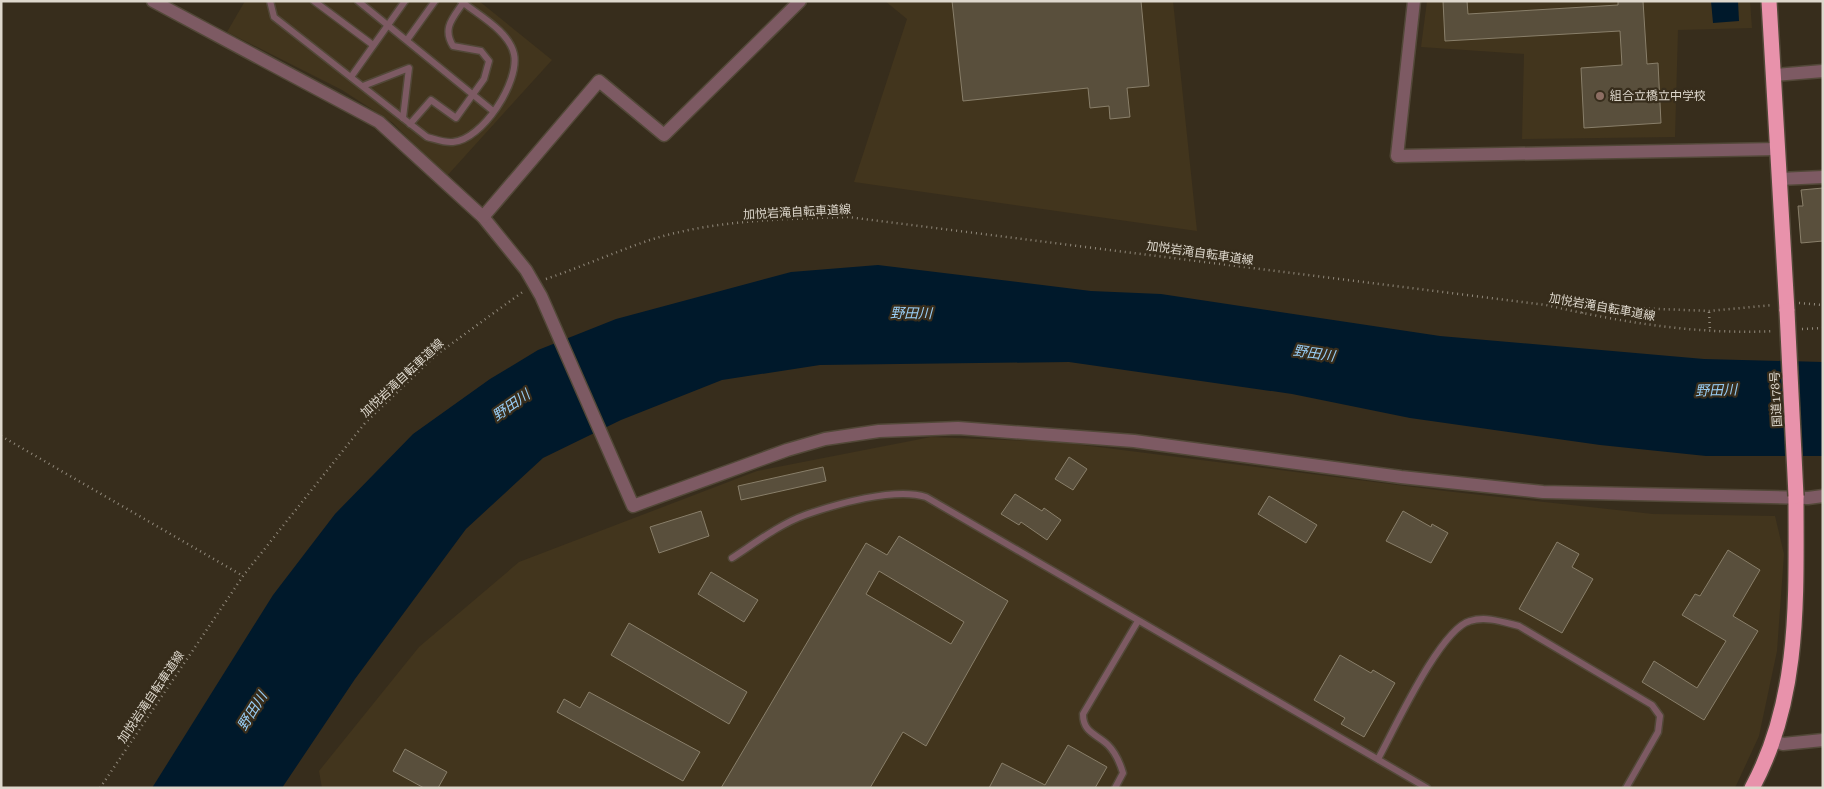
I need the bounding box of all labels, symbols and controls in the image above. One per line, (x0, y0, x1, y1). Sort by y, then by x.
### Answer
place label: 組合立橋立中学校 (1610, 89, 1706, 103)
marker: 組合立橋立中学校 (1594, 90, 1606, 102)
street label: 加悦岩滝自転車道線 (743, 202, 851, 222)
street label: 加悦岩滝自転車道線 (1146, 239, 1254, 267)
street label: 加悦岩滝自転車道線 (1548, 291, 1656, 323)
water label: 野田川 (890, 305, 934, 321)
street label: 加悦岩滝自転車道線 (358, 336, 446, 420)
water label: 野田川 (1292, 342, 1338, 364)
street label: 国道178号 (1768, 371, 1784, 427)
water label: 野田川 (1695, 381, 1739, 399)
water label: 野田川 (489, 385, 534, 424)
street label: 加悦岩滝自転車道線 (115, 648, 187, 746)
water label: 野田川 (234, 687, 271, 733)

